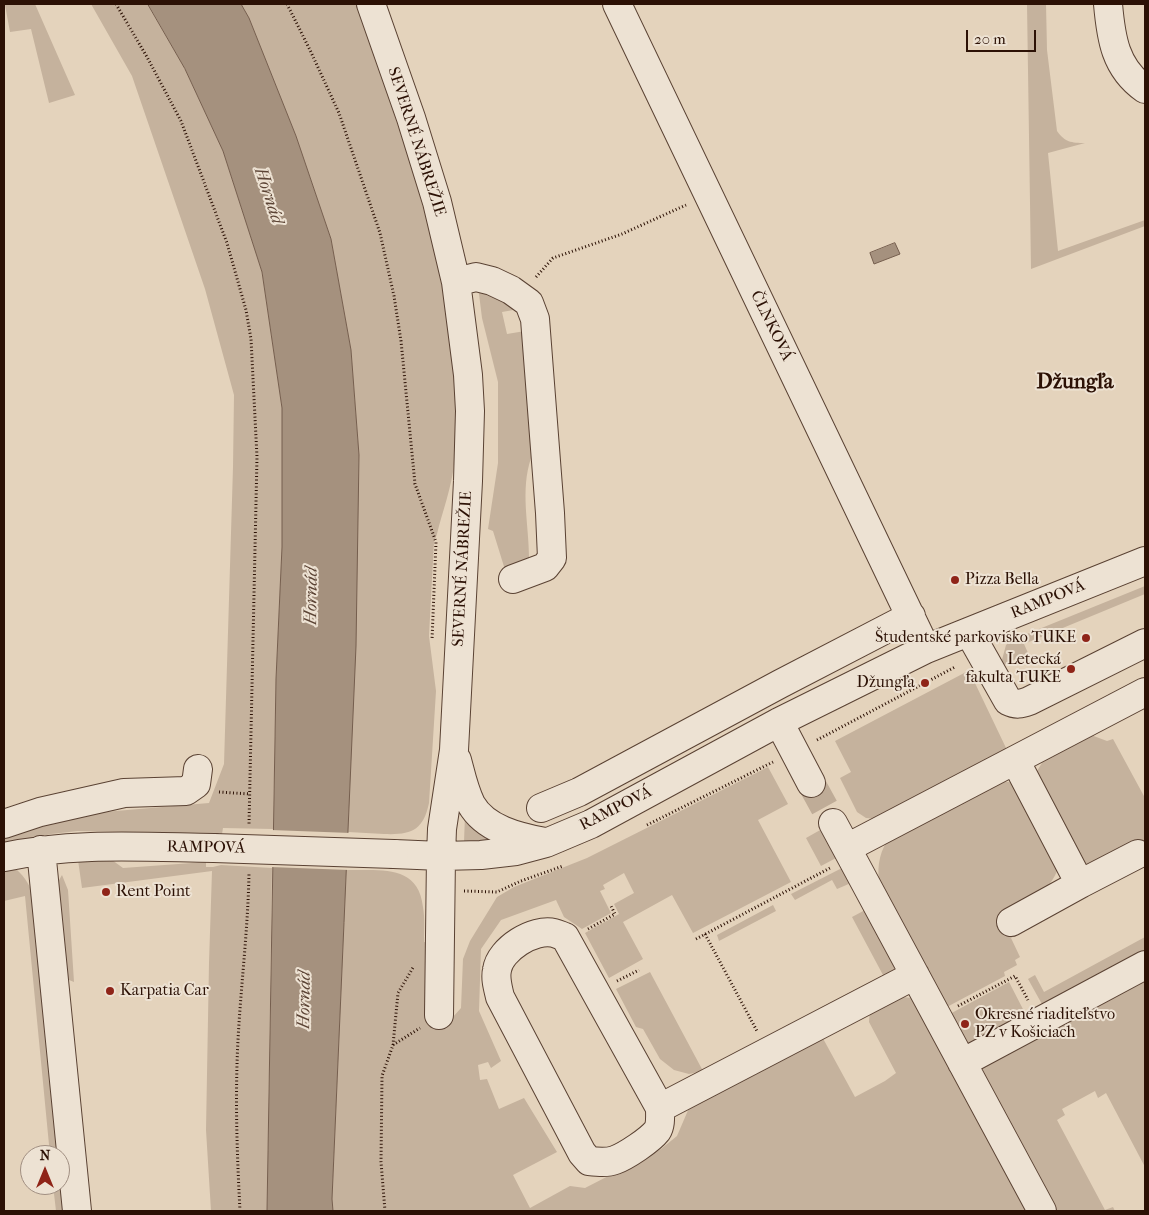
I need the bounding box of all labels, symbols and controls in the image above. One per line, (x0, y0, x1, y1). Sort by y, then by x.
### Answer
scale bar (969, 20, 1039, 52)
text: 20 m (974, 30, 1006, 48)
street label: SEVERNÉ NÁBREŽIE (383, 65, 449, 219)
water label: Hornád (249, 165, 287, 227)
street label: ČLNKOVÁ (746, 288, 796, 364)
district label: Džungľa (1037, 370, 1113, 396)
street label: SEVERNÉ NÁBREŽIE (449, 491, 477, 647)
water label: Hornád (301, 567, 323, 625)
place label: Pizza Bella (965, 570, 1039, 590)
marker: Pizza Bella (949, 574, 961, 586)
street label: RAMPOVÁ (1008, 576, 1088, 624)
place label: Študentské parkovisko TUKE (875, 628, 1076, 648)
marker: Študentské parkovisko TUKE (1080, 632, 1092, 644)
place label: Letecká fakulta TUKE (966, 650, 1061, 688)
marker: Letecká fakulta TUKE (1065, 663, 1077, 675)
place label: Džungľa (857, 673, 915, 693)
marker: Džungľa (919, 677, 931, 689)
street label: RAMPOVÁ (577, 783, 655, 835)
street label: RAMPOVÁ (167, 838, 245, 858)
place label: Rent Point (116, 882, 191, 902)
marker: Rent Point (100, 886, 112, 898)
water label: Hornád (294, 971, 316, 1029)
place label: Karpatia Car (120, 981, 209, 1001)
marker: Karpatia Car (104, 985, 116, 997)
place label: Okresné riaditeľstvo PZ v Košiciach (975, 1005, 1115, 1043)
marker: Okresné riaditeľstvo PZ v Košiciach (959, 1018, 971, 1030)
north arrow (20, 1145, 70, 1195)
text: N (40, 1147, 50, 1164)

